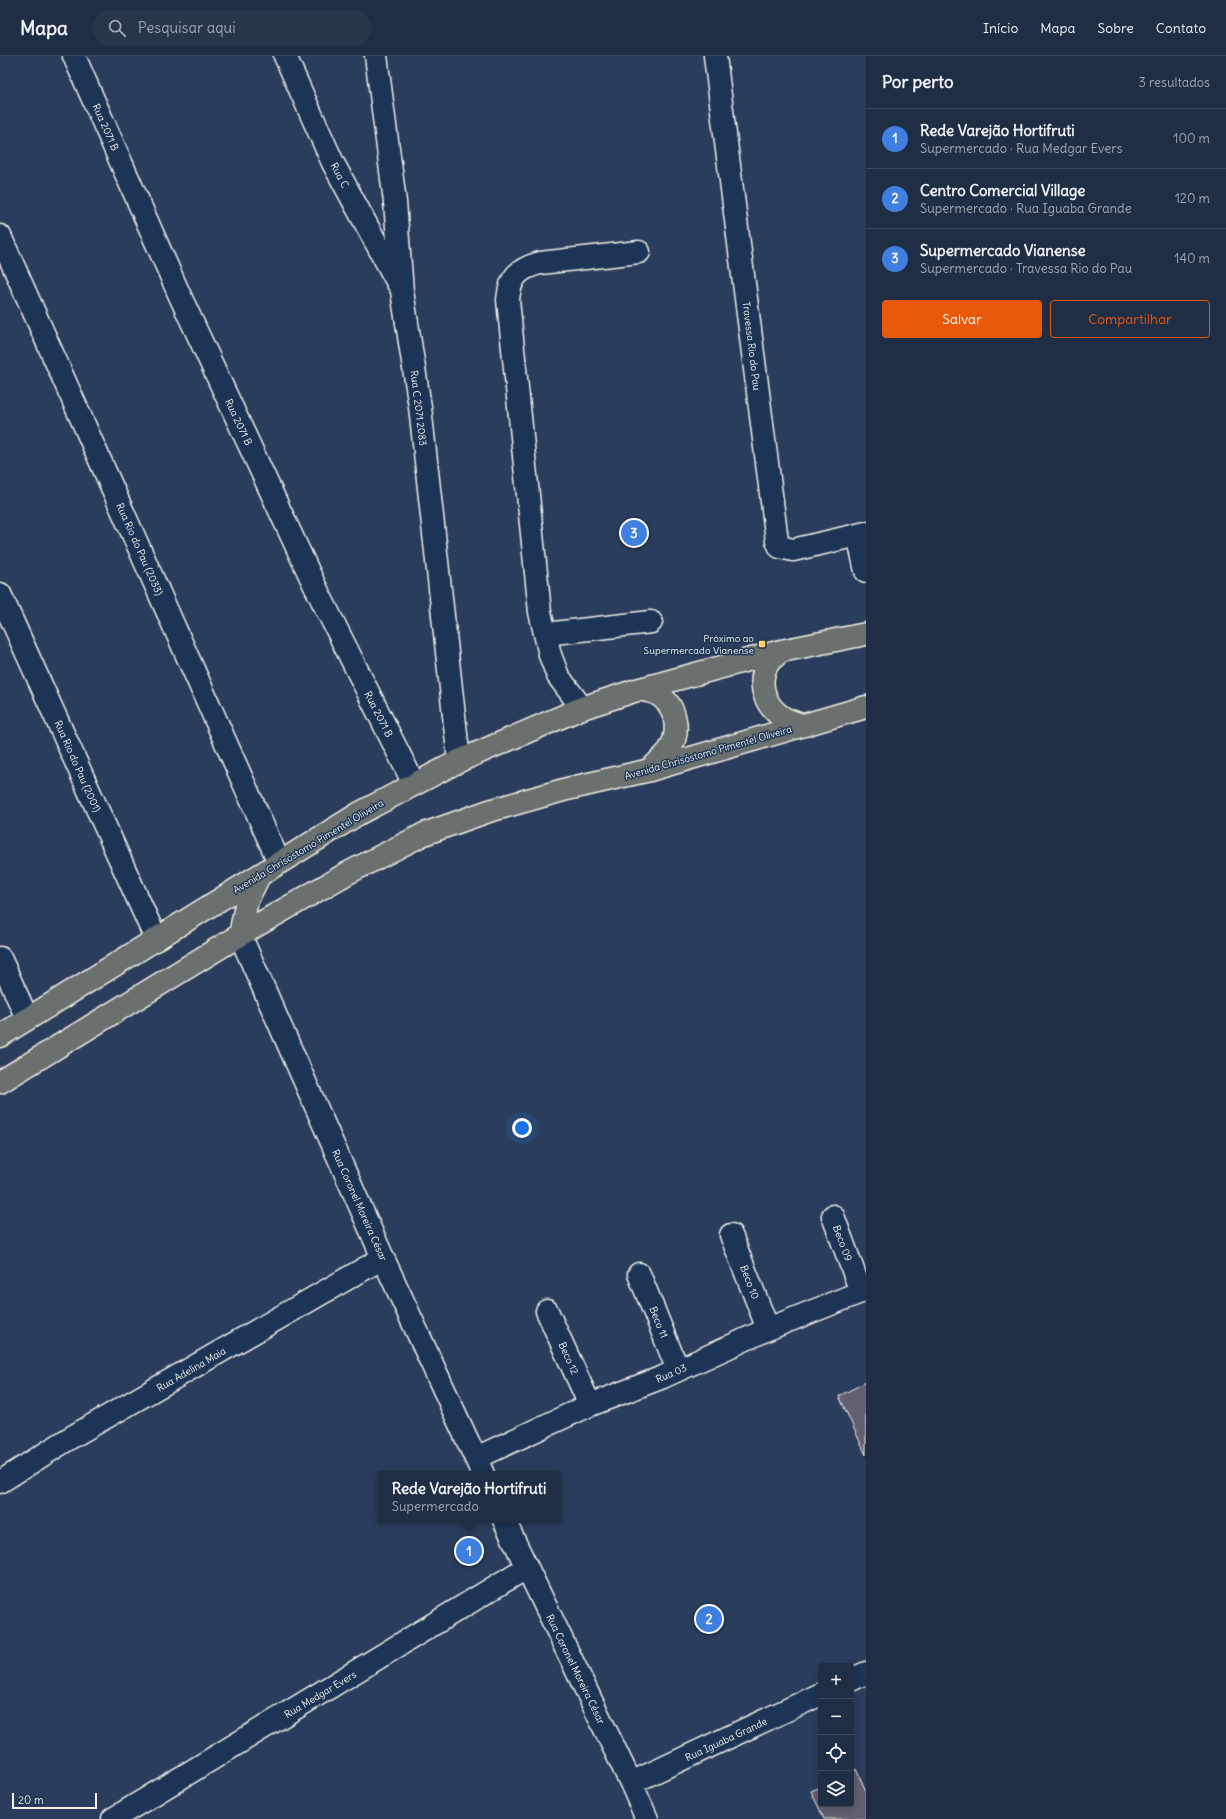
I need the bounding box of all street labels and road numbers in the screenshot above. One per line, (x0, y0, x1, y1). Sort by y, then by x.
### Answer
street label: Rua 2071 B (89, 102, 122, 153)
street label: Rua C (328, 160, 352, 190)
street label: Travessa Rio do Pau (740, 301, 763, 391)
street label: Rua C 2071 2083 (407, 370, 430, 447)
street label: Rua 2071 B (222, 397, 255, 448)
street label: Rua Rio do Pau (2033) (113, 501, 166, 597)
street label: Rua 2071 B (361, 689, 396, 740)
street label: Rua Rio do Pau (2001) (51, 718, 104, 814)
street label: Avenida Chrisóstomo Pimentel Oliveira (623, 722, 794, 783)
street label: Avenida Chrisóstomo Pimentel Oliveira (231, 796, 386, 897)
street label: Rua Coronel Moreira César (329, 1147, 390, 1263)
street label: Beco 09 (830, 1223, 855, 1263)
street label: Beco 10 (737, 1263, 762, 1301)
street label: Beco 11 (646, 1305, 671, 1340)
street label: Beco 12 (556, 1340, 582, 1377)
street label: Rua Adelina Maia (154, 1344, 228, 1395)
street label: Rua 03 (654, 1361, 689, 1386)
street label: Rua Coronel Moreira César (543, 1612, 608, 1726)
street label: Rua Medgar Evers (282, 1668, 359, 1721)
street label: Rua Iguaba Grande (683, 1715, 769, 1764)

